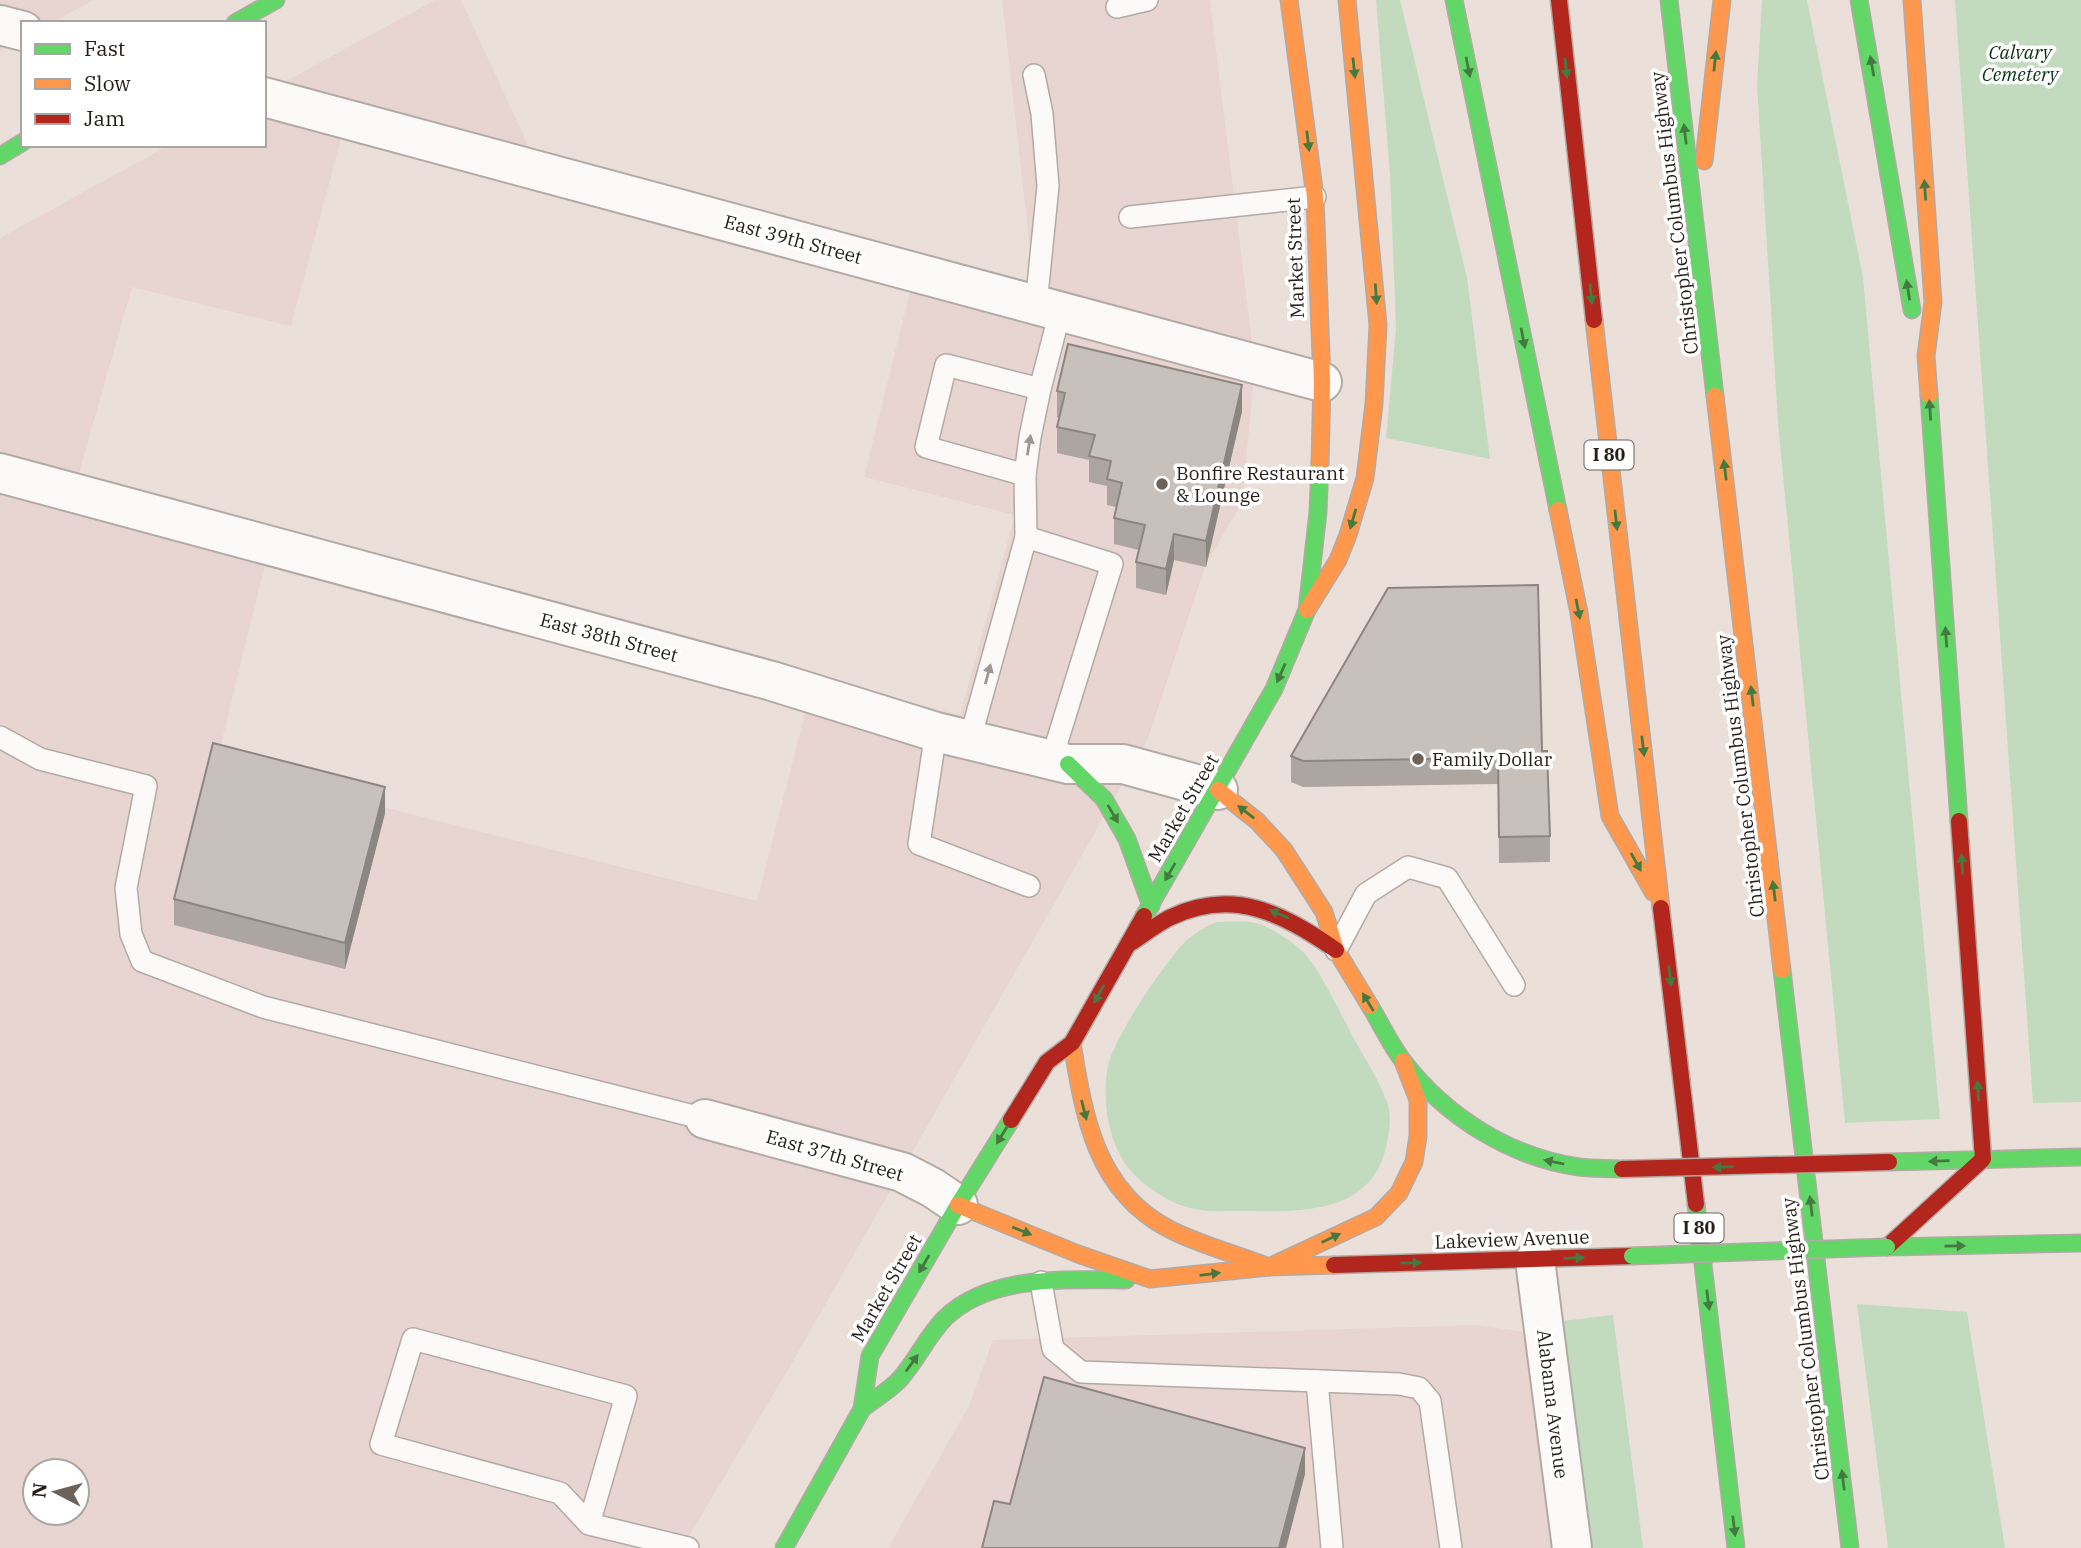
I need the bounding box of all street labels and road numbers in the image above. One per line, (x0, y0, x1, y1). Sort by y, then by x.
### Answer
street label: Christopher Columbus Highway (1645, 69, 1703, 356)
street label: Market Street (1281, 197, 1309, 319)
street label: East 39th Street (721, 209, 865, 269)
road number: I 80 (1584, 440, 1634, 470)
street label: East 38th Street (537, 607, 681, 667)
street label: Christopher Columbus Highway (1711, 632, 1769, 919)
street label: Market Street (1142, 749, 1224, 866)
street label: East 37th Street (763, 1124, 907, 1186)
street label: Christopher Columbus Highway (1776, 1195, 1834, 1482)
road number: I 80 (1674, 1213, 1724, 1242)
street label: Lakeview Avenue (1434, 1224, 1590, 1254)
street label: Market Street (845, 1229, 927, 1346)
street label: Alabama Avenue (1532, 1328, 1574, 1480)

